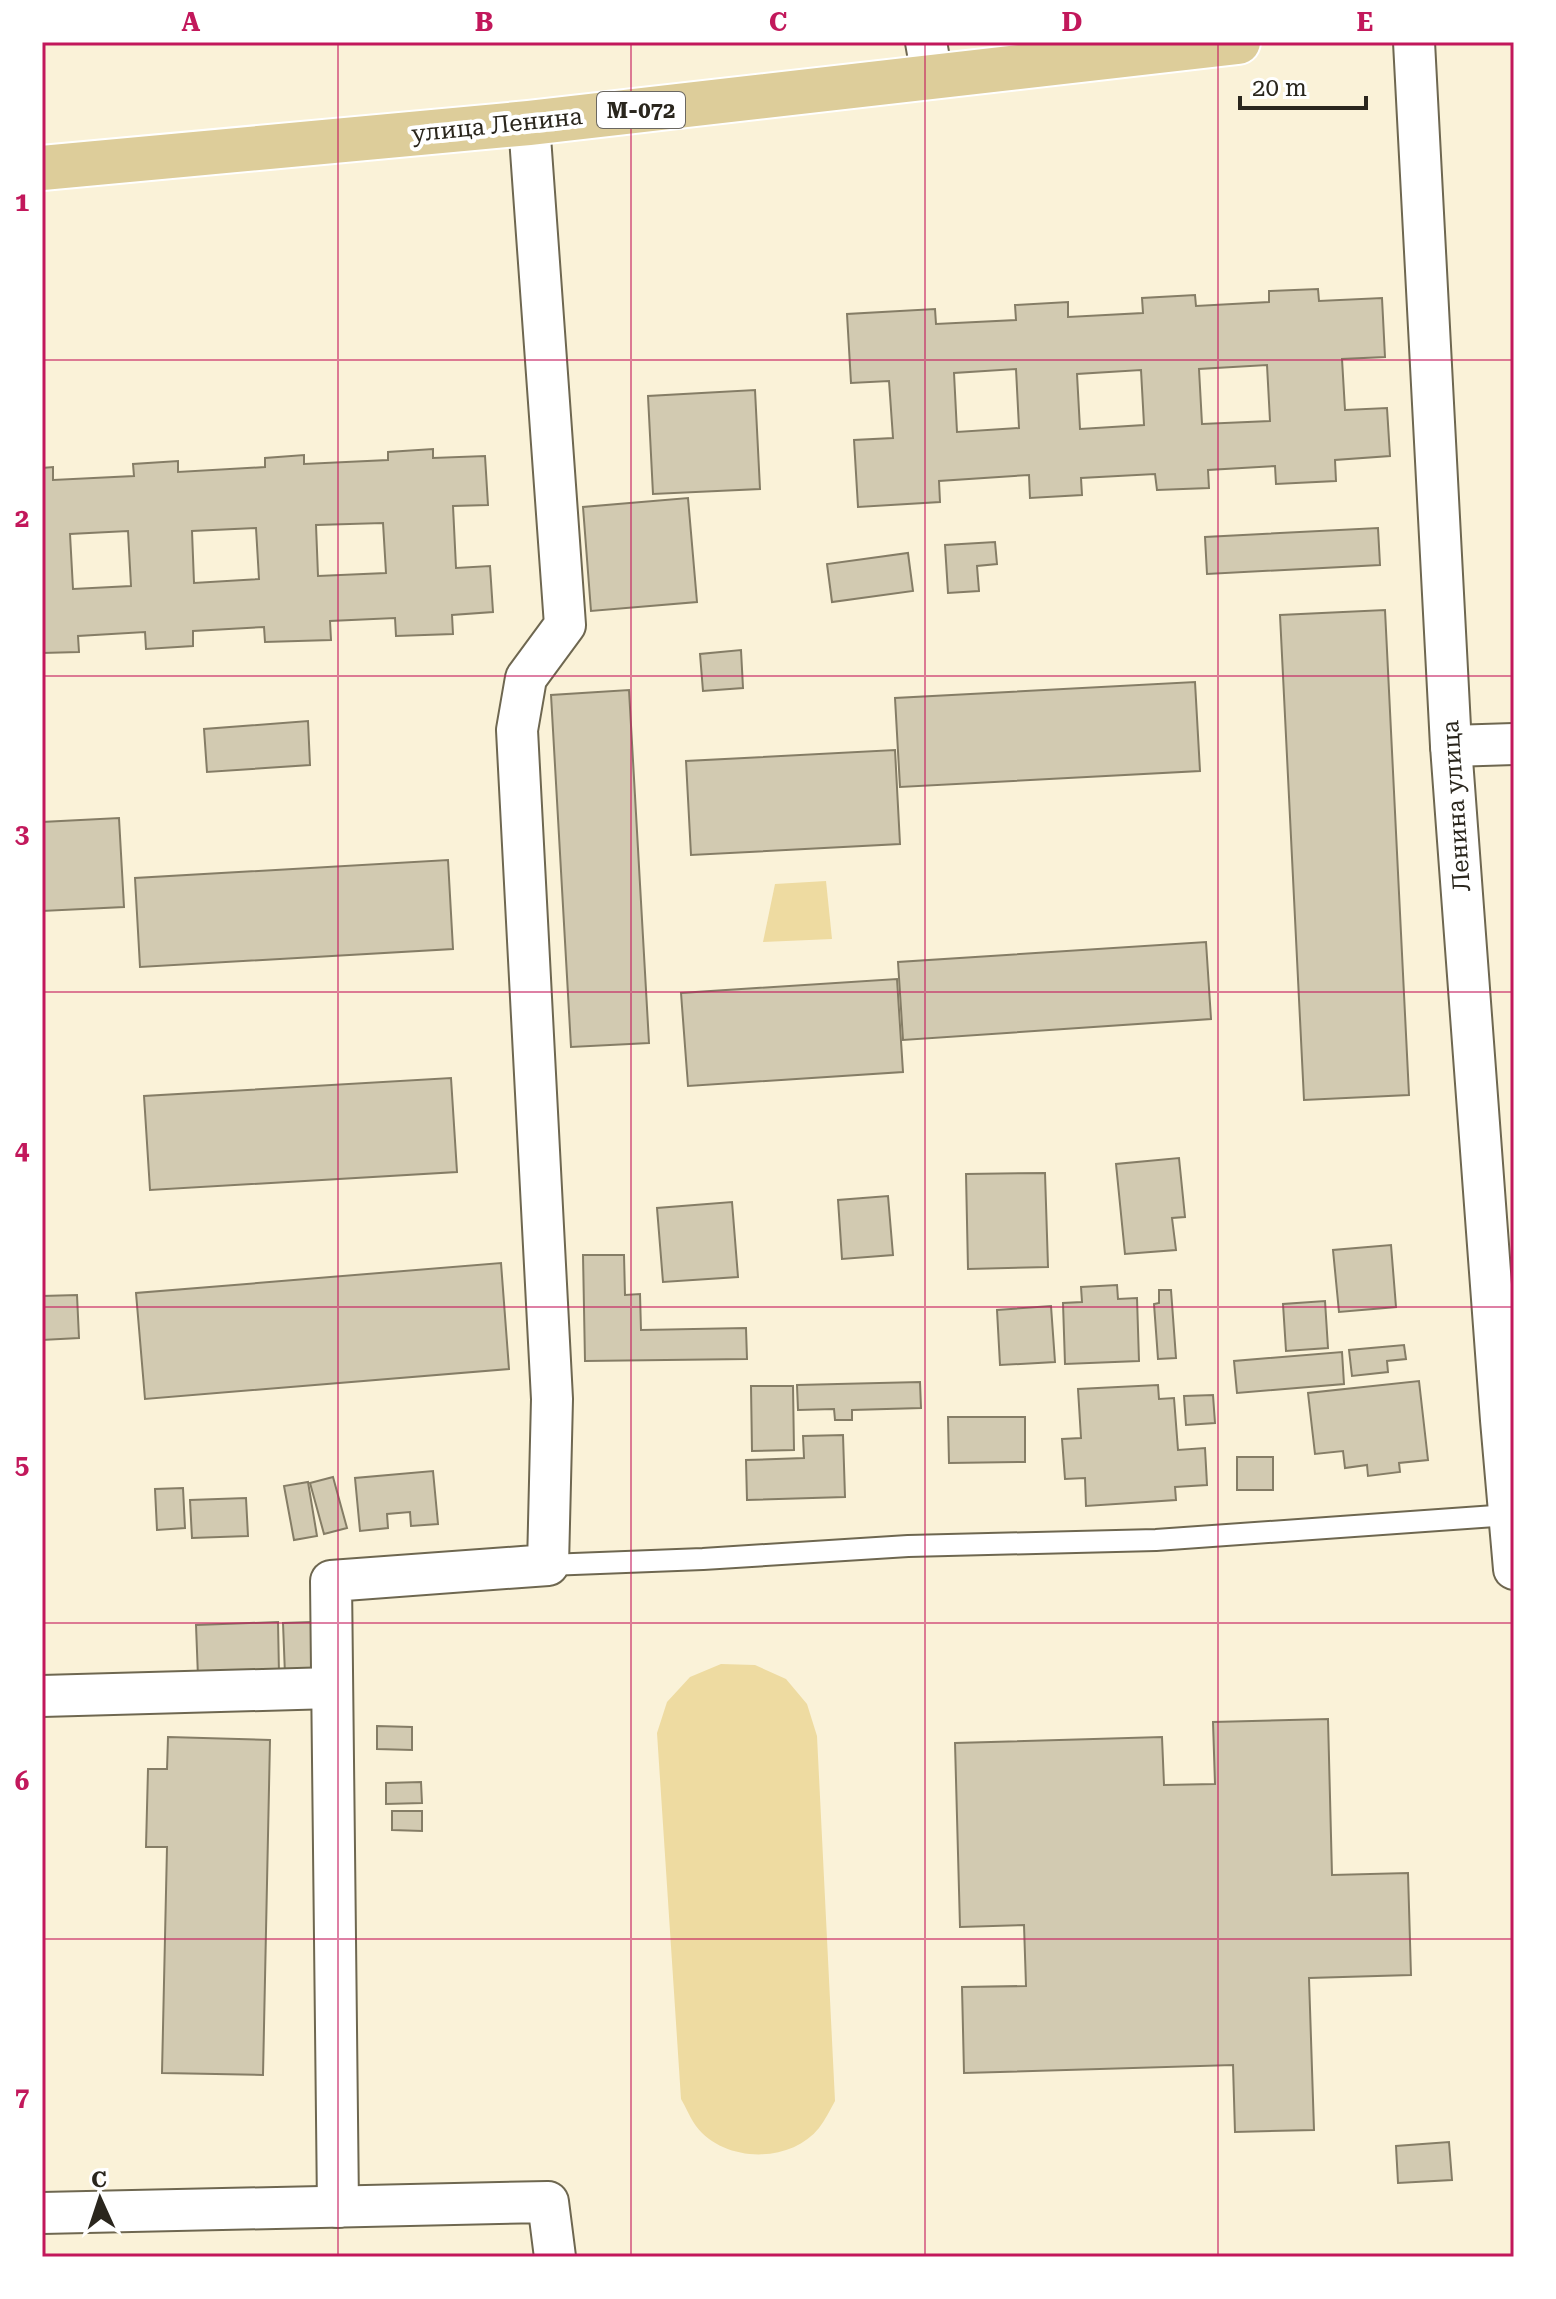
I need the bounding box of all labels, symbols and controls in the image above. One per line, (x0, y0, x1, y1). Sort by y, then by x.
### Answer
text: A (182, 7, 201, 37)
text: B (475, 7, 493, 37)
text: C (769, 7, 787, 37)
text: D (1062, 7, 1082, 37)
text: E (1357, 7, 1373, 37)
scale bar (1240, 60, 1366, 110)
text: 20 m (1252, 74, 1307, 102)
road number: М-072 (597, 92, 685, 128)
street label: улица Ленина (410, 102, 584, 148)
text: 1 (15, 187, 29, 217)
text: 2 (15, 503, 29, 533)
street label: Ленина улица (1436, 719, 1476, 893)
text: 3 (15, 819, 29, 849)
text: 4 (15, 1135, 30, 1165)
text: 5 (15, 1450, 29, 1480)
text: 6 (15, 1766, 29, 1796)
text: 7 (15, 2082, 29, 2112)
north arrow (60, 2159, 140, 2239)
text: С (91, 2167, 107, 2192)

